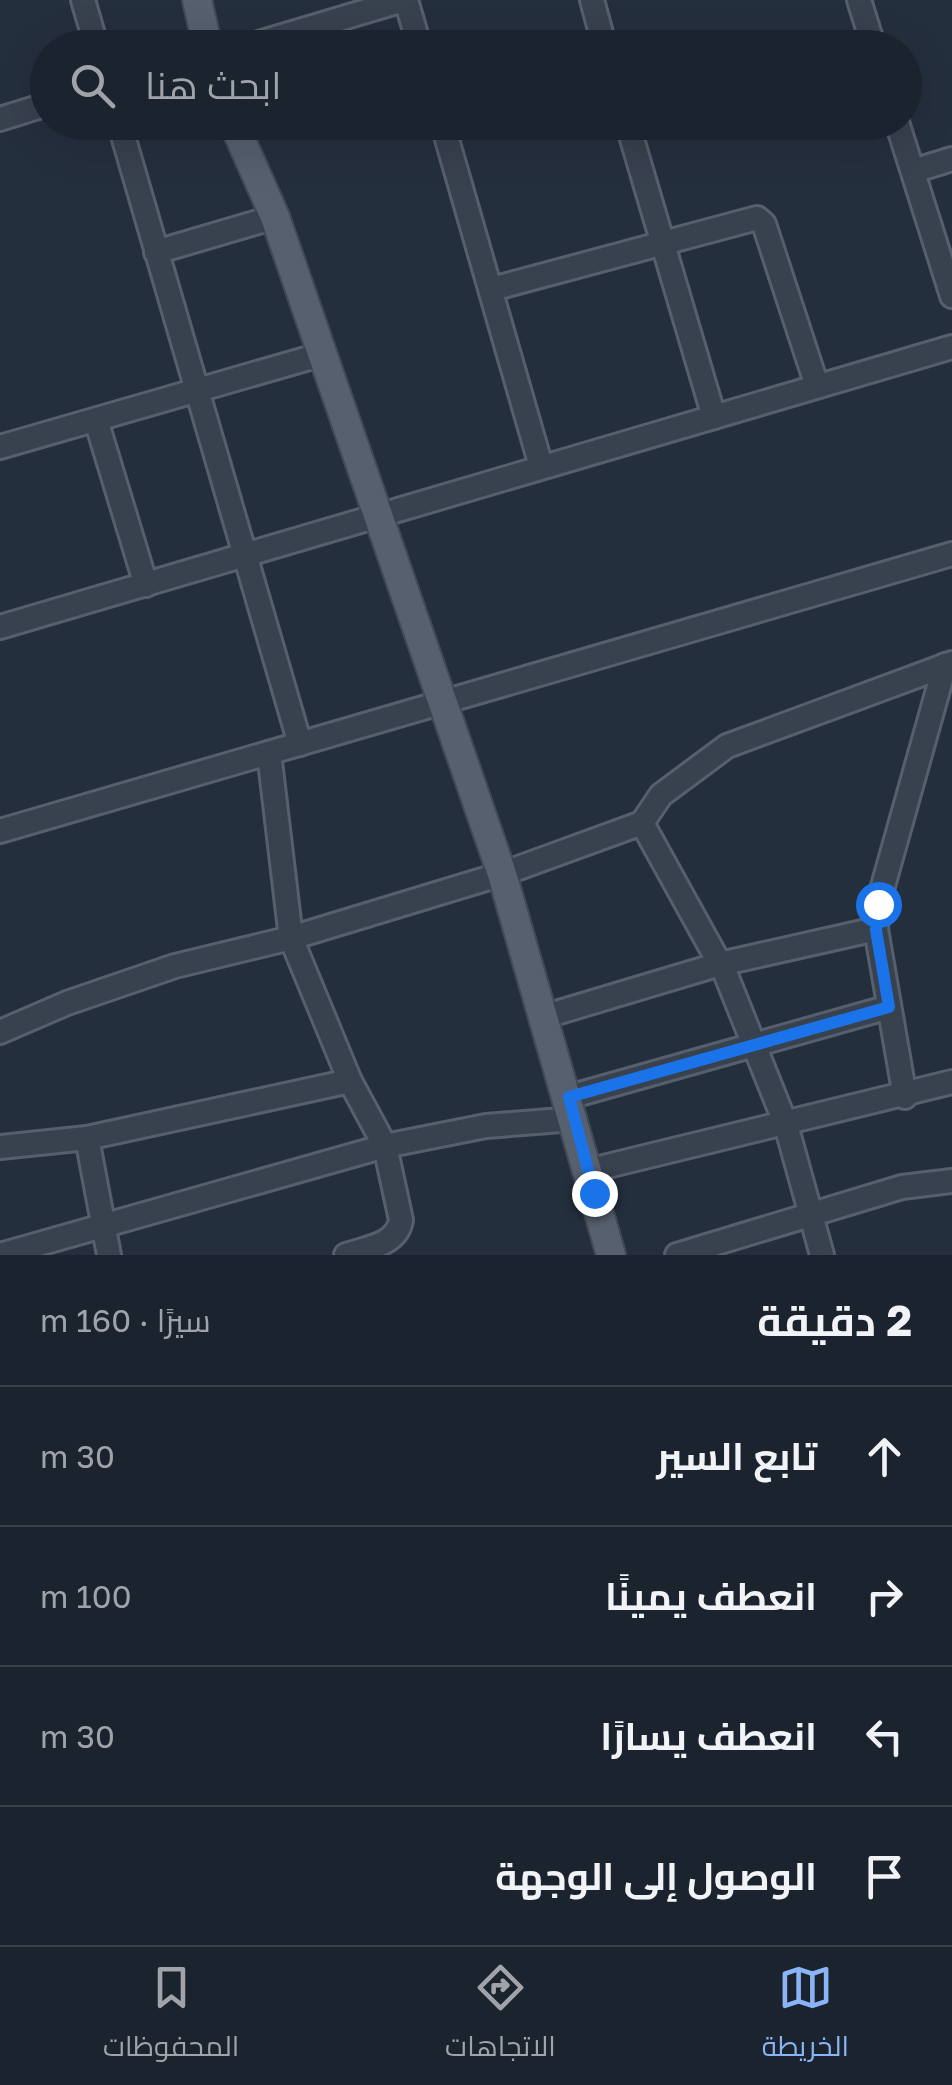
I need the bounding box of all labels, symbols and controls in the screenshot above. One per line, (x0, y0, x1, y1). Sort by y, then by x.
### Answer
search box (30, 30, 922, 140)
icon: search (65, 58, 120, 113)
text: ابحث هنا (145, 62, 281, 107)
route start (856, 882, 902, 928)
route end (572, 1171, 618, 1217)
text: 2 دقيقة (757, 1295, 912, 1345)
text: سيرًا · 160 m (40, 1301, 211, 1339)
icon: ahead (857, 1429, 912, 1484)
text: تابع السير (656, 1433, 817, 1478)
text: 30 m (40, 1437, 115, 1475)
icon: right (857, 1569, 912, 1624)
text: انعطف يمينًا (605, 1573, 817, 1618)
text: 100 m (40, 1577, 132, 1615)
icon: left (857, 1709, 912, 1764)
text: انعطف يسارًا (600, 1713, 817, 1758)
text: 30 m (40, 1717, 115, 1755)
icon: arrive (857, 1849, 912, 1904)
text: الوصول إلى الوجهة (495, 1853, 817, 1898)
tab: المحفوظات (103, 1960, 239, 2072)
tab: الاتجاهات (445, 1960, 556, 2072)
tab: الخريطة (762, 1960, 849, 2072)

